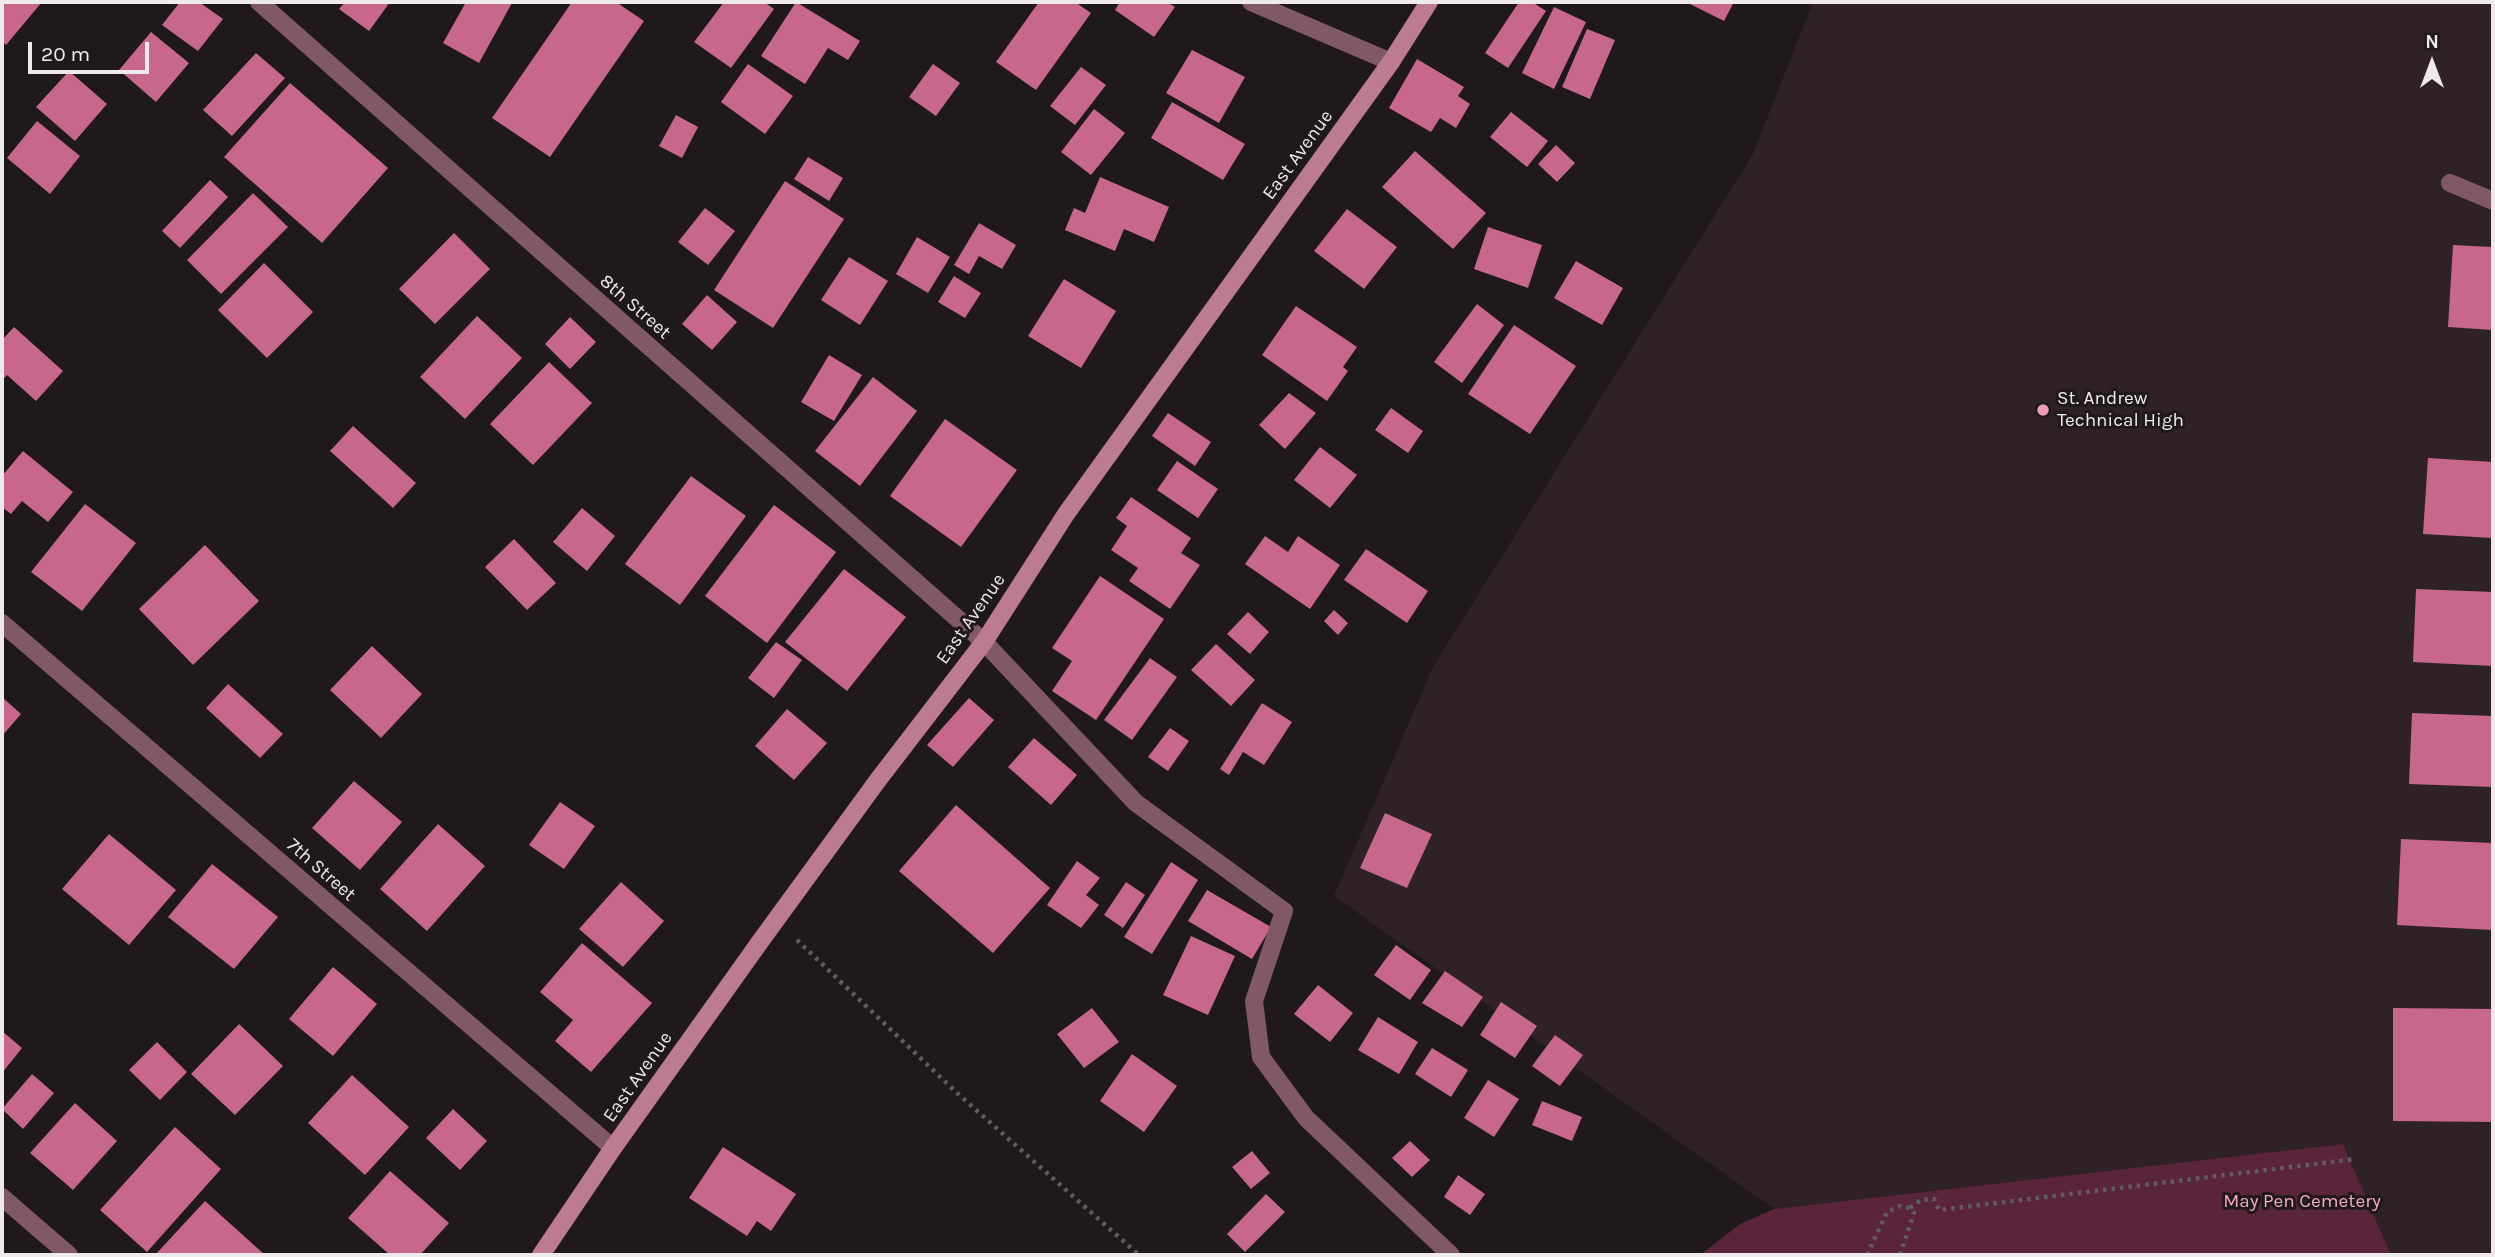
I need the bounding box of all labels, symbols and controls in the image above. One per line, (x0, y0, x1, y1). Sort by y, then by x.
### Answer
scale bar (32, 28, 152, 72)
north arrow (2397, 28, 2467, 98)
text: N (2425, 31, 2439, 53)
text: 20 m (41, 42, 90, 66)
street label: East Avenue (1258, 106, 1338, 204)
street label: 8th Street (595, 270, 675, 344)
place label: St. Andrew Technical High (2057, 388, 2184, 432)
marker: St. Andrew Technical High (2035, 402, 2051, 418)
street label: East Avenue (931, 569, 1011, 669)
street label: 7th Street (282, 834, 360, 906)
street label: East Avenue (598, 1027, 678, 1127)
park label: May Pen Cemetery (2223, 1191, 2381, 1213)

